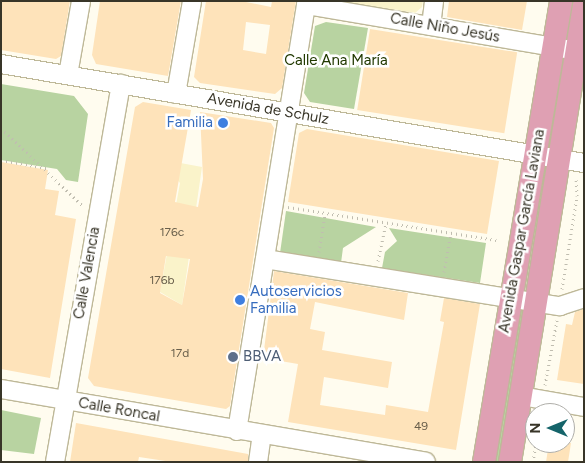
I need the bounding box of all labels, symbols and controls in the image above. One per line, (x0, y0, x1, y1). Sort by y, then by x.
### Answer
street label: Calle Niño Jesús (389, 9, 501, 47)
park label: Calle Ana María (284, 52, 388, 70)
street label: Avenida de Schulz (206, 89, 330, 129)
place label: Familia (167, 114, 213, 132)
marker: Familia (217, 117, 229, 129)
street label: Avenida Gaspar García Laviana (495, 128, 549, 334)
street label: Calle Valencia (70, 225, 104, 321)
house number: 176c (160, 226, 184, 240)
house number: 176b (149, 274, 175, 288)
place label: Autoservicios Familia (250, 282, 342, 317)
marker: Autoservicios Familia (234, 294, 246, 306)
house number: 17d (171, 347, 189, 361)
place label: BBVA (243, 348, 281, 366)
marker: BBVA (227, 351, 239, 363)
street label: Calle Roncal (77, 394, 161, 426)
north arrow (525, 403, 575, 453)
house number: 49 (414, 420, 428, 434)
text: N (527, 423, 544, 433)

